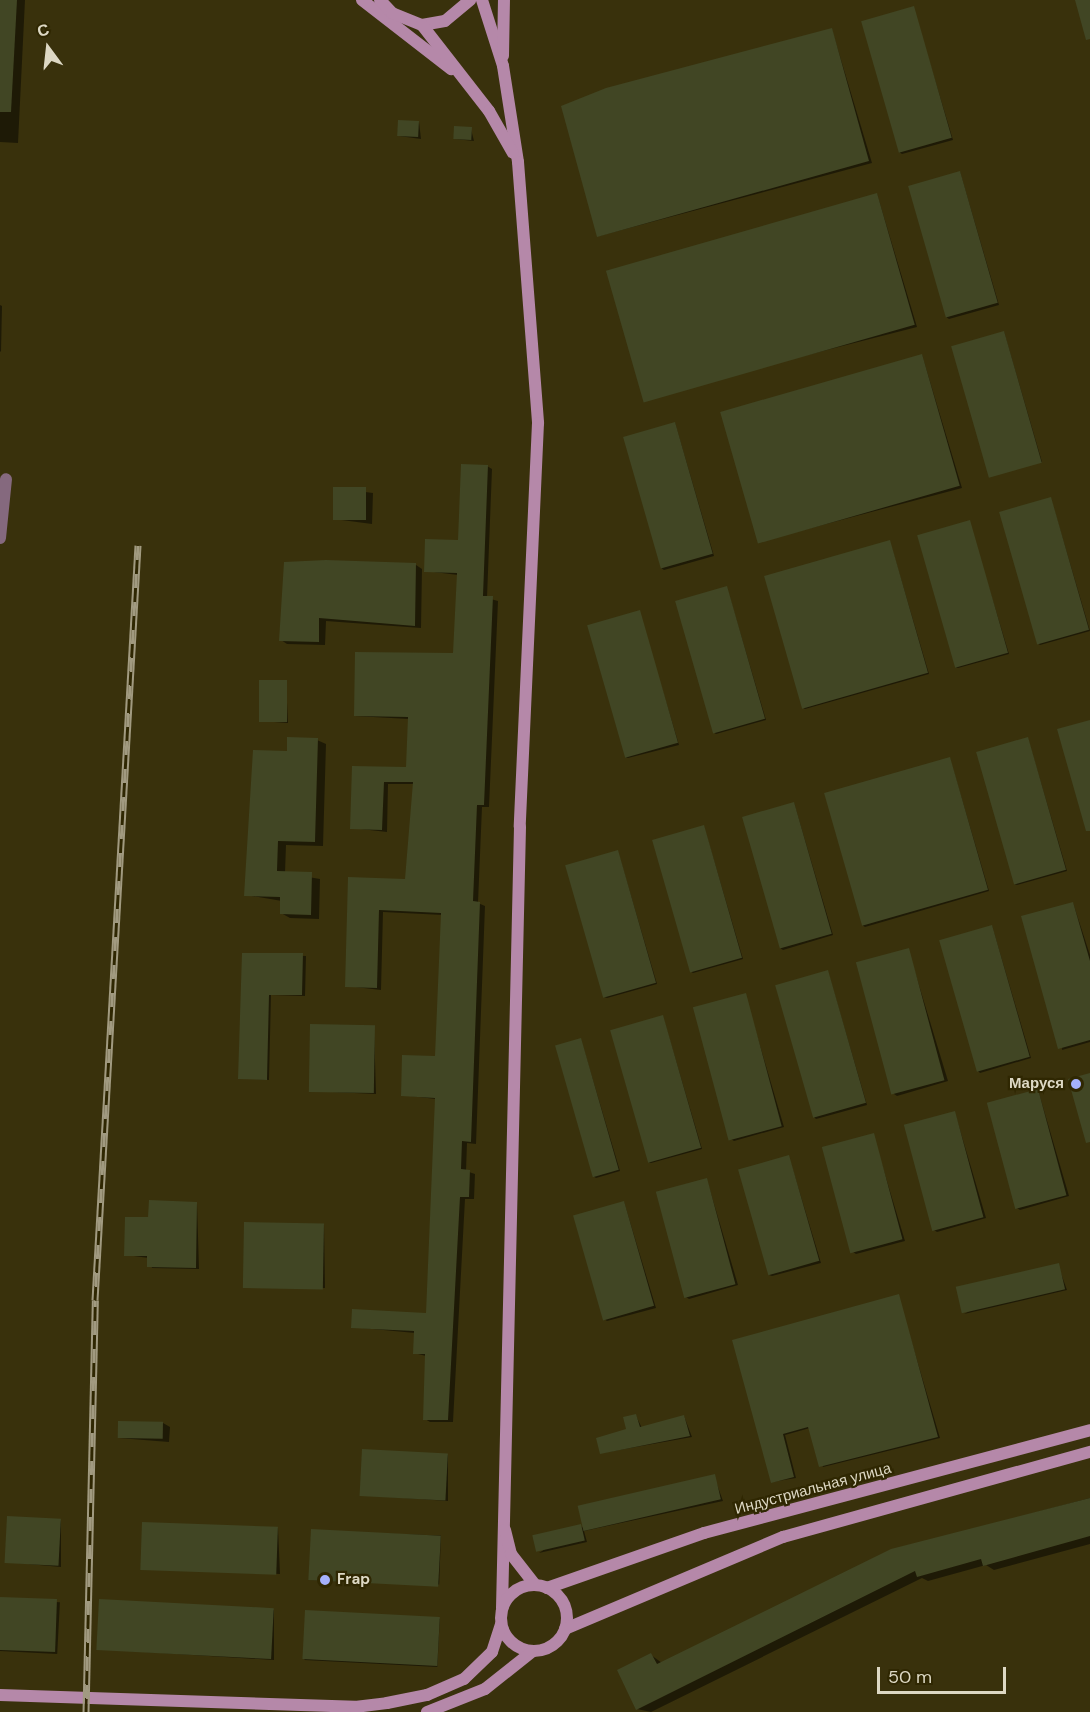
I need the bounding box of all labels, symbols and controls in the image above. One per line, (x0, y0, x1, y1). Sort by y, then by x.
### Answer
north arrow (18, 18, 78, 78)
text: С (35, 18, 52, 42)
place label: Маруся (1009, 1075, 1064, 1093)
marker: Маруся (1069, 1077, 1083, 1091)
street label: Индустриальная улица (733, 1459, 893, 1519)
place label: Frap (337, 1571, 370, 1589)
marker: Frap (318, 1573, 332, 1587)
scale bar (880, 1655, 1009, 1693)
text: 50 m (888, 1665, 932, 1689)

